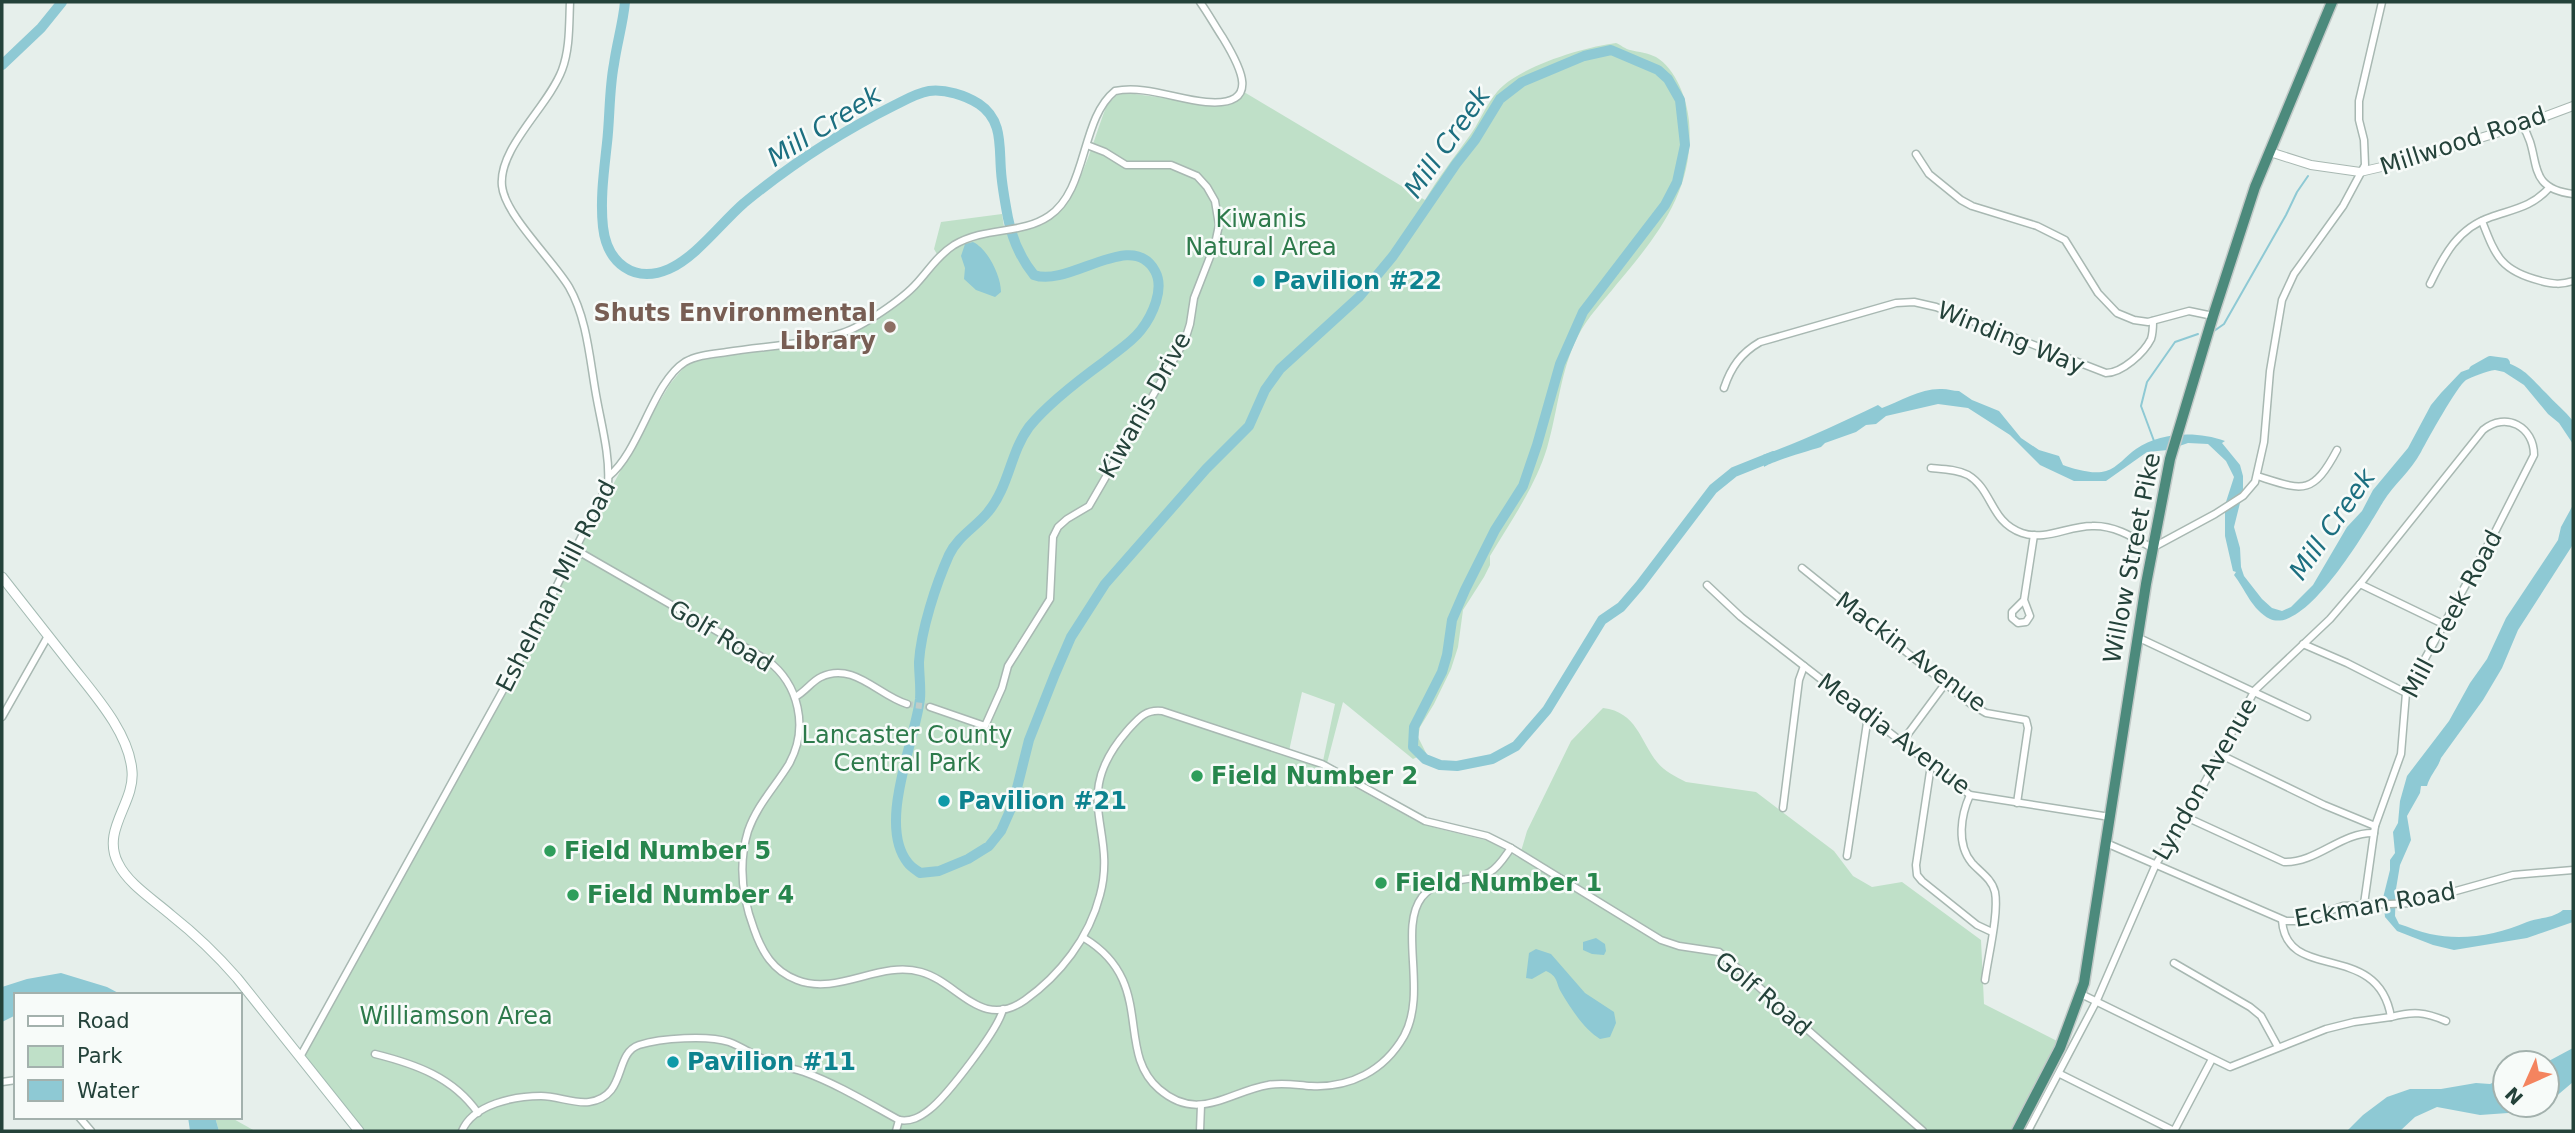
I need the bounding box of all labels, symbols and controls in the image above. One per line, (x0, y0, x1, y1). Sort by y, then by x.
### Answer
water label: Mill Creek (762, 79, 887, 173)
water label: Mill Creek (1398, 80, 1497, 203)
street label: Millwood Road (2377, 101, 2549, 181)
park label: Kiwanis Natural Area (1185, 205, 1337, 261)
place label: Pavilion #22 (1273, 267, 1442, 295)
marker: Pavilion #22 (1251, 273, 1267, 289)
street label: Winding Way (1933, 296, 2089, 380)
place label: Shuts Environmental Library (593, 299, 876, 355)
marker: Shuts Environmental Library (882, 319, 898, 335)
street label: Kiwanis Drive (1093, 327, 1197, 483)
street label: Willow Street Pike (2098, 450, 2166, 666)
water label: Mill Creek (2283, 462, 2382, 585)
street label: Eshelman Mill Road (490, 475, 622, 697)
street label: Mill Creek Road (2396, 525, 2508, 703)
street label: Mackin Avenue (1830, 586, 1992, 718)
street label: Golf Road (664, 594, 778, 678)
street label: Meadia Avenue (1812, 668, 1976, 800)
street label: Lyndon Avenue (2147, 693, 2263, 865)
park label: Lancaster County Central Park (802, 721, 1012, 777)
place label: Field Number 2 (1211, 762, 1418, 790)
marker: Field Number 2 (1189, 768, 1205, 784)
place label: Pavilion #21 (958, 787, 1127, 815)
marker: Pavilion #21 (936, 793, 952, 809)
place label: Field Number 5 (564, 837, 771, 865)
marker: Field Number 5 (542, 843, 558, 859)
place label: Field Number 1 (1395, 869, 1602, 897)
marker: Field Number 1 (1373, 875, 1389, 891)
street label: Eckman Road (2292, 877, 2458, 933)
place label: Field Number 4 (587, 881, 794, 909)
marker: Field Number 4 (565, 887, 581, 903)
street label: Golf Road (1709, 946, 1817, 1042)
legend (14, 993, 242, 1119)
park label: Williamson Area (359, 1002, 553, 1030)
text: Road (77, 1009, 130, 1033)
text: Park (77, 1044, 123, 1068)
place label: Pavilion #11 (687, 1048, 856, 1076)
north arrow (2491, 1049, 2561, 1119)
marker: Pavilion #11 (665, 1054, 681, 1070)
text: Water (77, 1079, 139, 1103)
text: N (2501, 1083, 2527, 1109)

